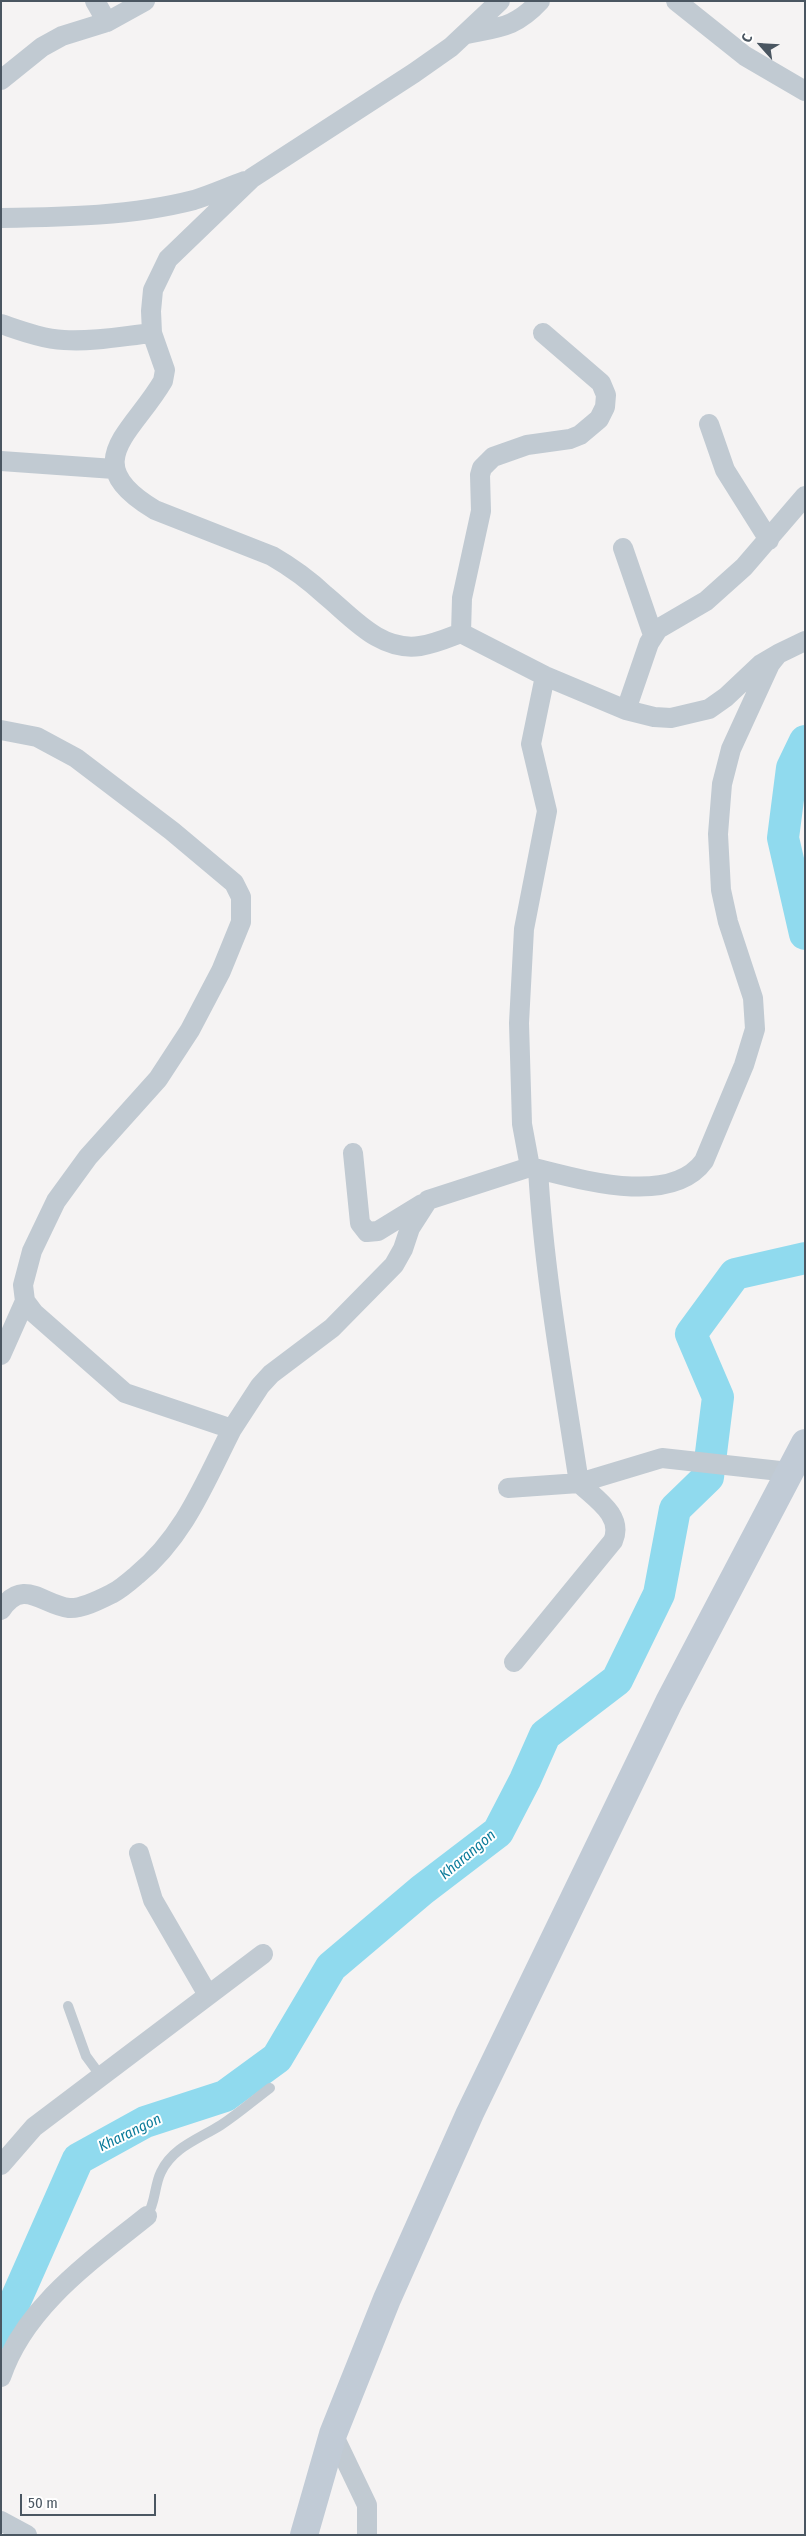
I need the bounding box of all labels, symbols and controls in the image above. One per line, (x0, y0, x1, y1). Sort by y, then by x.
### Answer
north arrow (736, 20, 786, 70)
text: С (738, 31, 756, 45)
water label: Kharangon (436, 1826, 500, 1884)
water label: Kharangon (96, 2110, 164, 2156)
scale bar (22, 2484, 159, 2516)
text: 50 m (28, 2494, 58, 2512)

